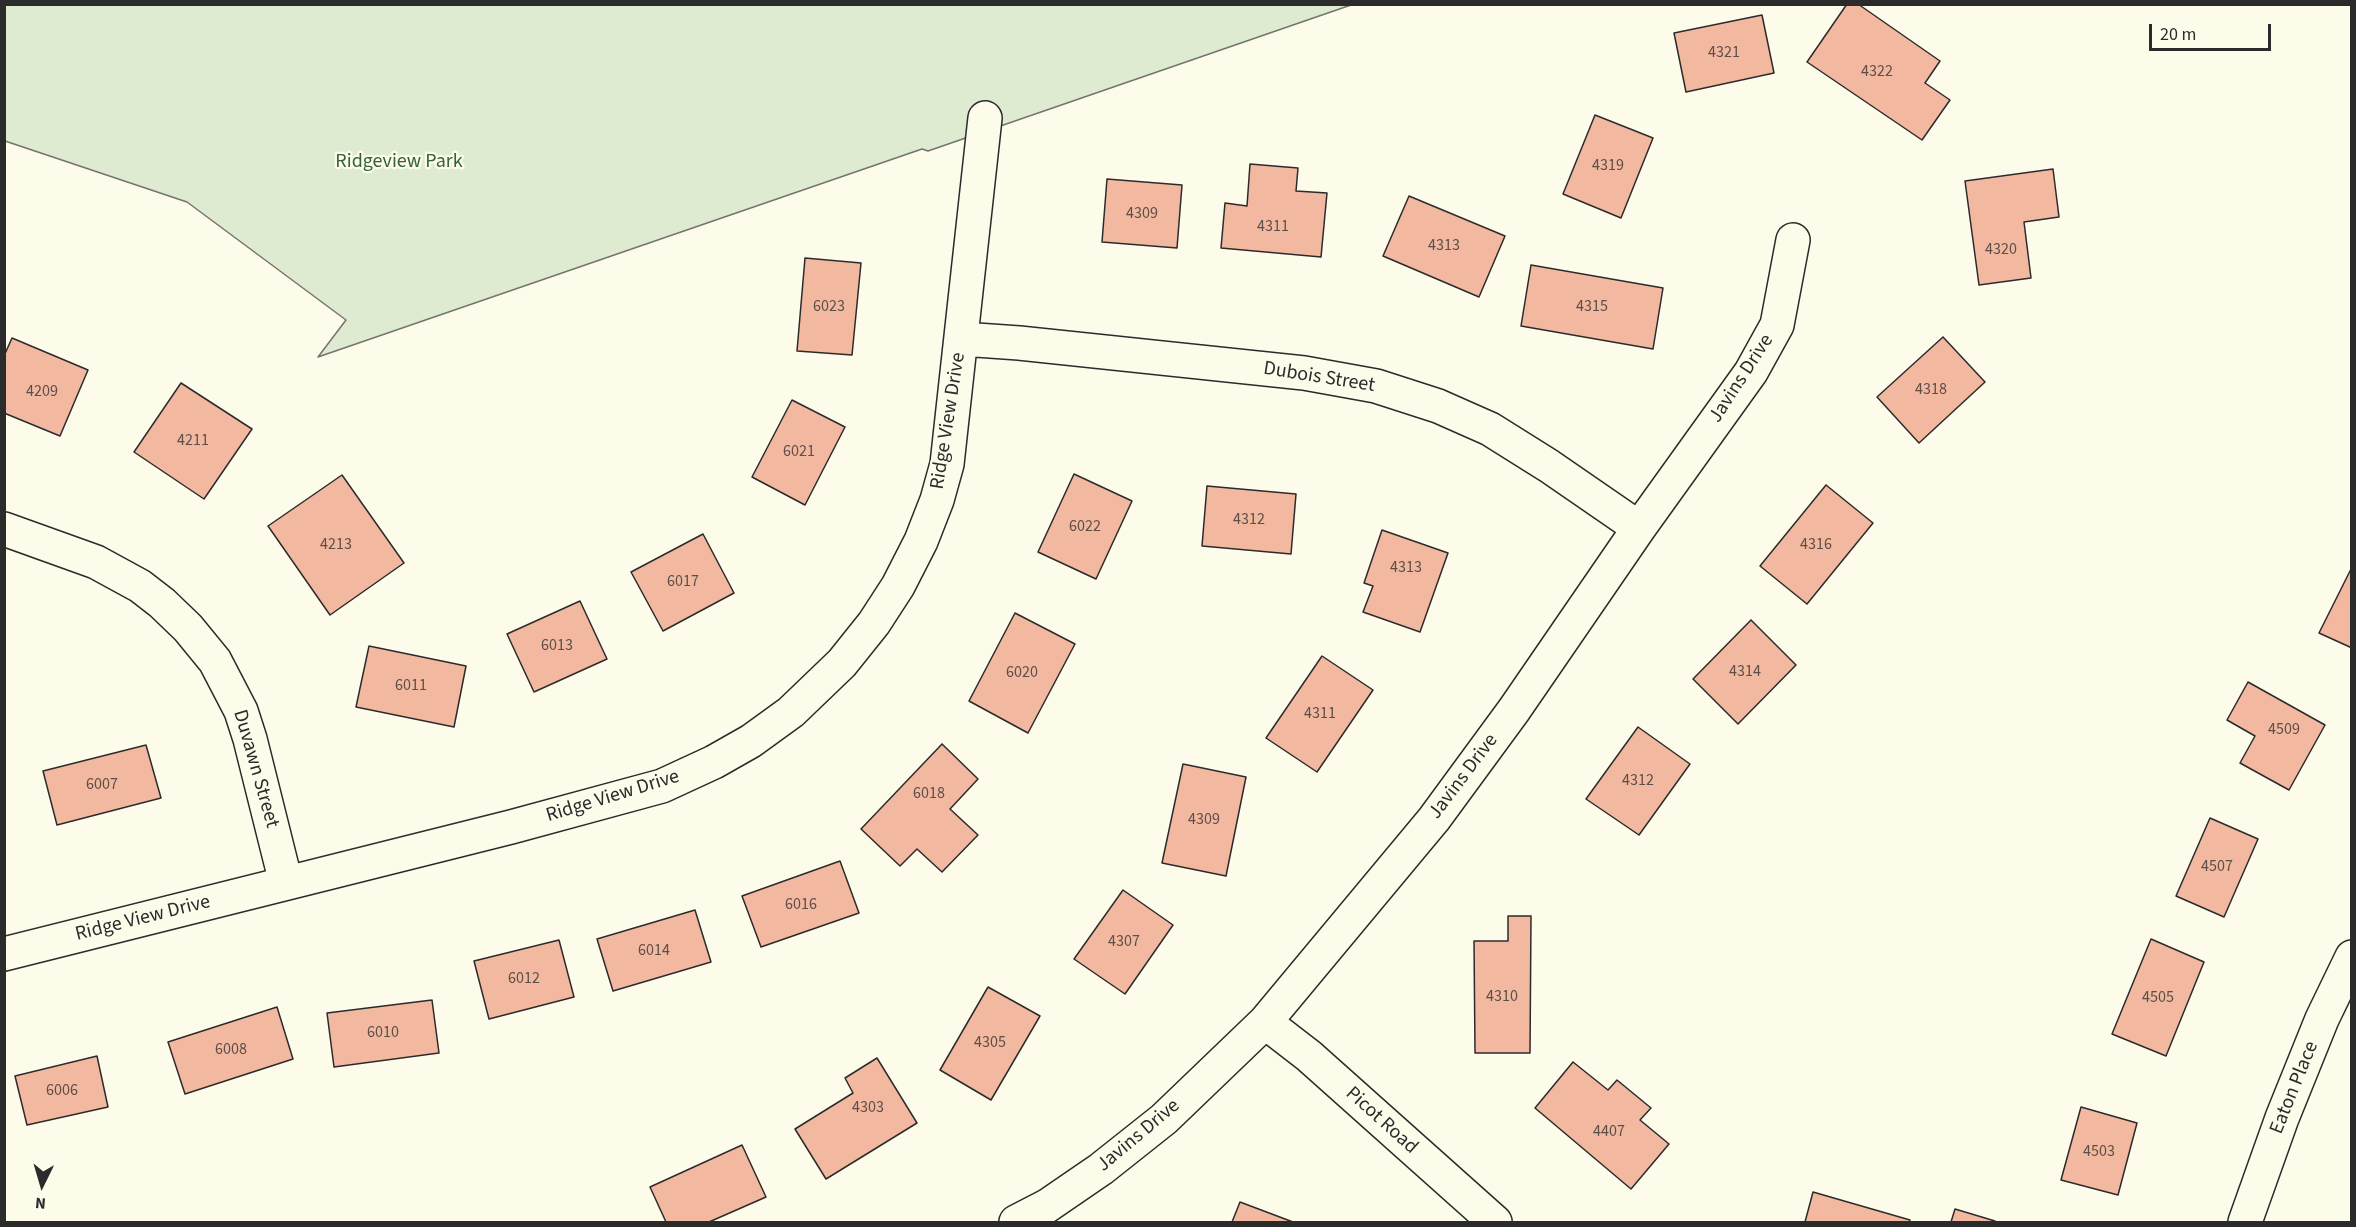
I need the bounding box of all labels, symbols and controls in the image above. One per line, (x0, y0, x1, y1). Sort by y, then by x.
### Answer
scale bar (2152, 12, 2274, 50)
text: 20 m (2160, 22, 2196, 47)
house number: 4321 (1708, 43, 1740, 63)
house number: 4322 (1861, 62, 1893, 82)
park label: Ridgeview Park (335, 151, 463, 175)
house number: 4319 (1592, 156, 1624, 176)
house number: 4309 (1126, 204, 1158, 224)
house number: 4311 (1257, 217, 1289, 237)
house number: 4313 (1428, 236, 1460, 256)
house number: 4320 (1985, 240, 2017, 260)
house number: 6023 (813, 297, 845, 317)
house number: 4315 (1576, 297, 1608, 317)
street label: Javins Drive (1705, 330, 1779, 428)
street label: Ridge View Drive (926, 351, 972, 491)
street label: Dubois Street (1262, 357, 1376, 399)
house number: 4318 (1915, 380, 1947, 400)
house number: 4209 (26, 382, 58, 402)
house number: 4211 (177, 431, 209, 451)
house number: 6021 (783, 442, 815, 462)
house number: 4312 (1233, 510, 1265, 530)
house number: 6022 (1069, 517, 1101, 537)
house number: 4213 (320, 535, 352, 555)
house number: 4316 (1800, 535, 1832, 555)
house number: 4313 (1390, 558, 1422, 578)
house number: 6017 (667, 572, 699, 592)
house number: 6013 (541, 636, 573, 656)
house number: 4314 (1729, 662, 1761, 682)
house number: 6020 (1006, 663, 1038, 683)
house number: 6011 (395, 676, 427, 696)
house number: 4311 (1304, 704, 1336, 724)
street label: Duvawn Street (227, 707, 283, 831)
house number: 4509 (2268, 720, 2300, 740)
street label: Javins Drive (1424, 730, 1504, 824)
street label: Ridge View Drive (543, 765, 683, 829)
house number: 4312 (1622, 771, 1654, 791)
house number: 6007 (86, 775, 118, 795)
house number: 6018 (913, 784, 945, 804)
house number: 4309 (1188, 810, 1220, 830)
house number: 4507 (2201, 857, 2233, 877)
street label: Ridge View Drive (73, 891, 213, 947)
house number: 6016 (785, 895, 817, 915)
house number: 4307 (1108, 932, 1140, 952)
house number: 6014 (638, 941, 670, 961)
house number: 6012 (508, 969, 540, 989)
house number: 4310 (1486, 987, 1518, 1007)
house number: 4505 (2142, 988, 2174, 1008)
house number: 6010 (367, 1023, 399, 1043)
house number: 4305 (974, 1033, 1006, 1053)
street label: Eaton Place (2266, 1038, 2324, 1138)
house number: 6008 (215, 1040, 247, 1060)
house number: 6006 (46, 1081, 78, 1101)
street label: Picot Road (1340, 1082, 1422, 1160)
street label: Javins Drive (1093, 1094, 1185, 1178)
house number: 4303 (852, 1098, 884, 1118)
house number: 4407 (1593, 1122, 1625, 1142)
house number: 4503 (2083, 1142, 2115, 1162)
north arrow (12, 1155, 72, 1215)
text: N (34, 1192, 47, 1214)

